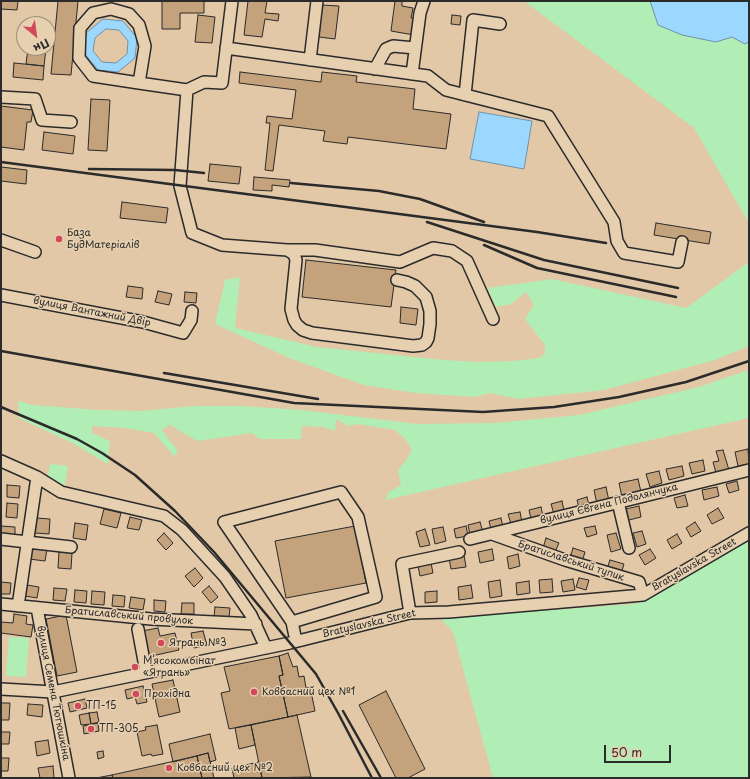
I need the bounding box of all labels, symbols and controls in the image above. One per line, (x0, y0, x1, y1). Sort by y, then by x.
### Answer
north arrow (16, 16, 56, 56)
text: Пн (30, 35, 53, 57)
place label: База БудМатеріалів (67, 227, 139, 250)
marker: База БудМатеріалів (54, 234, 64, 244)
street label: вулиця Вантажний Двір (32, 295, 152, 329)
street label: вулиця Євгена Подолянчука (539, 481, 679, 527)
street label: Bratyslavska Street (650, 536, 738, 594)
street label: Братиславський тупик (516, 538, 626, 584)
street label: Братиславський провулок (64, 604, 194, 628)
street label: Bratyslavska Street (321, 607, 417, 641)
street label: вулиця Семена Тютюшкіна (34, 624, 72, 762)
place label: Ятрань №3 (169, 637, 227, 649)
marker: Ятрань №3 (156, 638, 166, 648)
place label: М’ясокомбінат «Ятрань» (143, 655, 215, 678)
marker: М’ясокомбінат «Ятрань» (130, 662, 140, 672)
place label: Ковбасний цех №1 (262, 686, 355, 698)
marker: Ковбасний цех №1 (249, 687, 259, 697)
place label: Прохідна (144, 688, 190, 700)
marker: Прохідна (131, 689, 141, 699)
place label: ТП-15 (86, 700, 116, 712)
marker: ТП-15 (73, 701, 83, 711)
place label: ТП-305 (99, 723, 138, 735)
marker: ТП-305 (86, 724, 96, 734)
scale bar (606, 737, 673, 763)
text: 50 m (611, 743, 642, 761)
place label: Ковбасний цех №2 (177, 762, 273, 774)
marker: Ковбасний цех №2 (164, 763, 174, 773)

